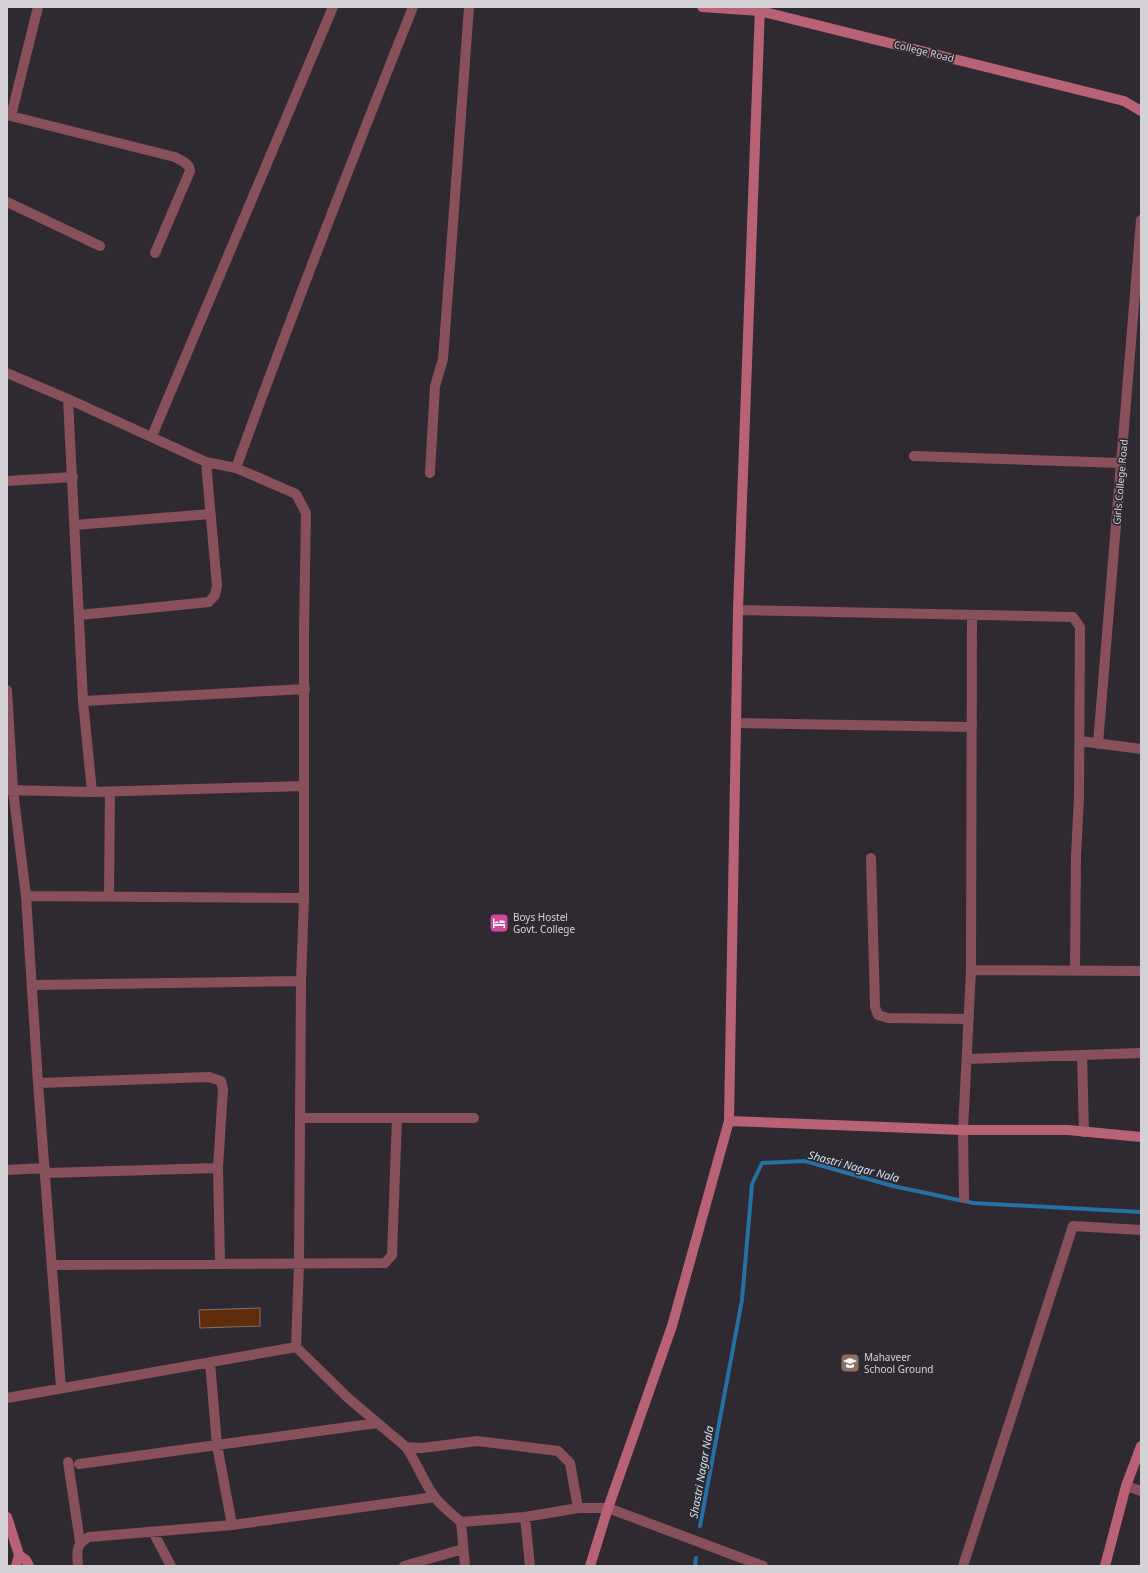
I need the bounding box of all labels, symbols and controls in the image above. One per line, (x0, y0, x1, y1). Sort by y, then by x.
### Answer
street label: College Road (892, 37, 956, 65)
street label: Girls College Road (1109, 439, 1131, 525)
place label: Boys Hostel Govt. College (513, 910, 575, 936)
hotel icon: Boys Hostel Govt. College (488, 912, 510, 934)
water label: Shastri Nagar Nala (807, 1147, 902, 1186)
place label: Mahaveer School Ground (864, 1350, 934, 1376)
school or university icon: Mahaveer School Ground (839, 1352, 861, 1374)
water label: Shastri Nagar Nala (685, 1424, 717, 1519)

